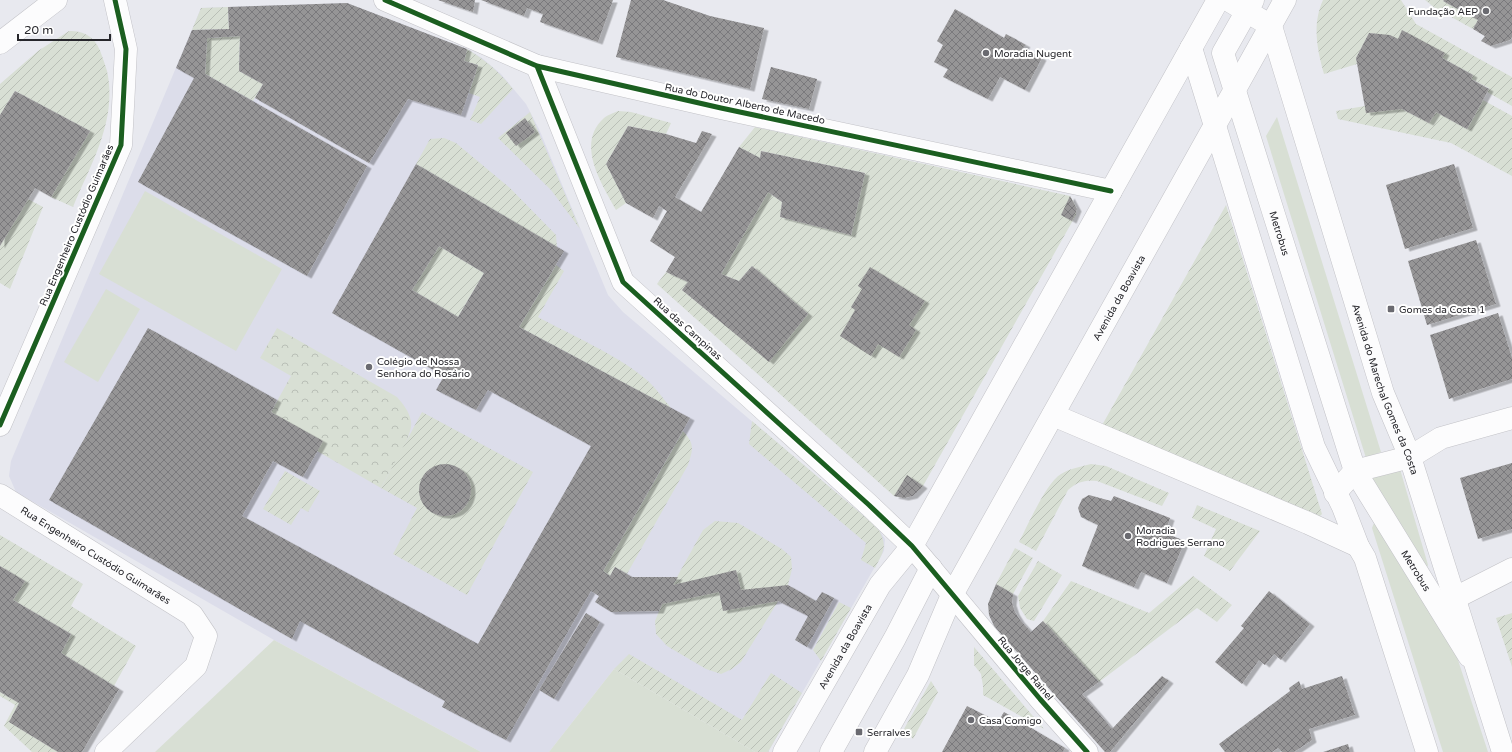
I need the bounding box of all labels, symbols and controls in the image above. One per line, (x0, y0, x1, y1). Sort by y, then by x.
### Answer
place label: Fundação AEP (1408, 6, 1478, 18)
marker: Fundação AEP (1481, 6, 1491, 16)
scale bar (18, 16, 110, 42)
text: 20 m (24, 23, 53, 37)
marker: Moradia Nugent (981, 48, 991, 58)
place label: Moradia Nugent (994, 48, 1072, 60)
street label: Rua do Doutor Alberto de Macedo (664, 81, 826, 127)
street label: Rua Engenheiro Custódio Guimarães (37, 143, 117, 308)
street label: Metrobus (1266, 210, 1292, 258)
street label: Avenida da Boavista (1091, 253, 1148, 343)
street label: Rua das Campinas (651, 295, 724, 363)
street label: Avenida do Marechal Gomes da Costa (1349, 303, 1420, 476)
marker: Gomes da Costa 1 (1386, 304, 1396, 314)
place label: Gomes da Costa 1 (1399, 304, 1485, 316)
place label: Colégio de Nossa Senhora do Rosário (377, 356, 470, 380)
marker: Colégio de Nossa Senhora do Rosário (364, 362, 374, 372)
street label: Rua Engenheiro Custódio Guimarães (18, 504, 173, 607)
place label: Moradia Rodrigues Serrano (1136, 525, 1225, 549)
marker: Moradia Rodrigues Serrano (1123, 531, 1133, 541)
street label: Metrobus (1398, 548, 1433, 594)
street label: Avenida da Boavista (816, 602, 875, 691)
street label: Rua Jorge Rainel (995, 634, 1056, 703)
marker: Casa Comigo (966, 715, 976, 725)
place label: Casa Comigo (979, 715, 1042, 727)
marker: Serralves (854, 727, 864, 737)
place label: Serralves (867, 727, 910, 739)

